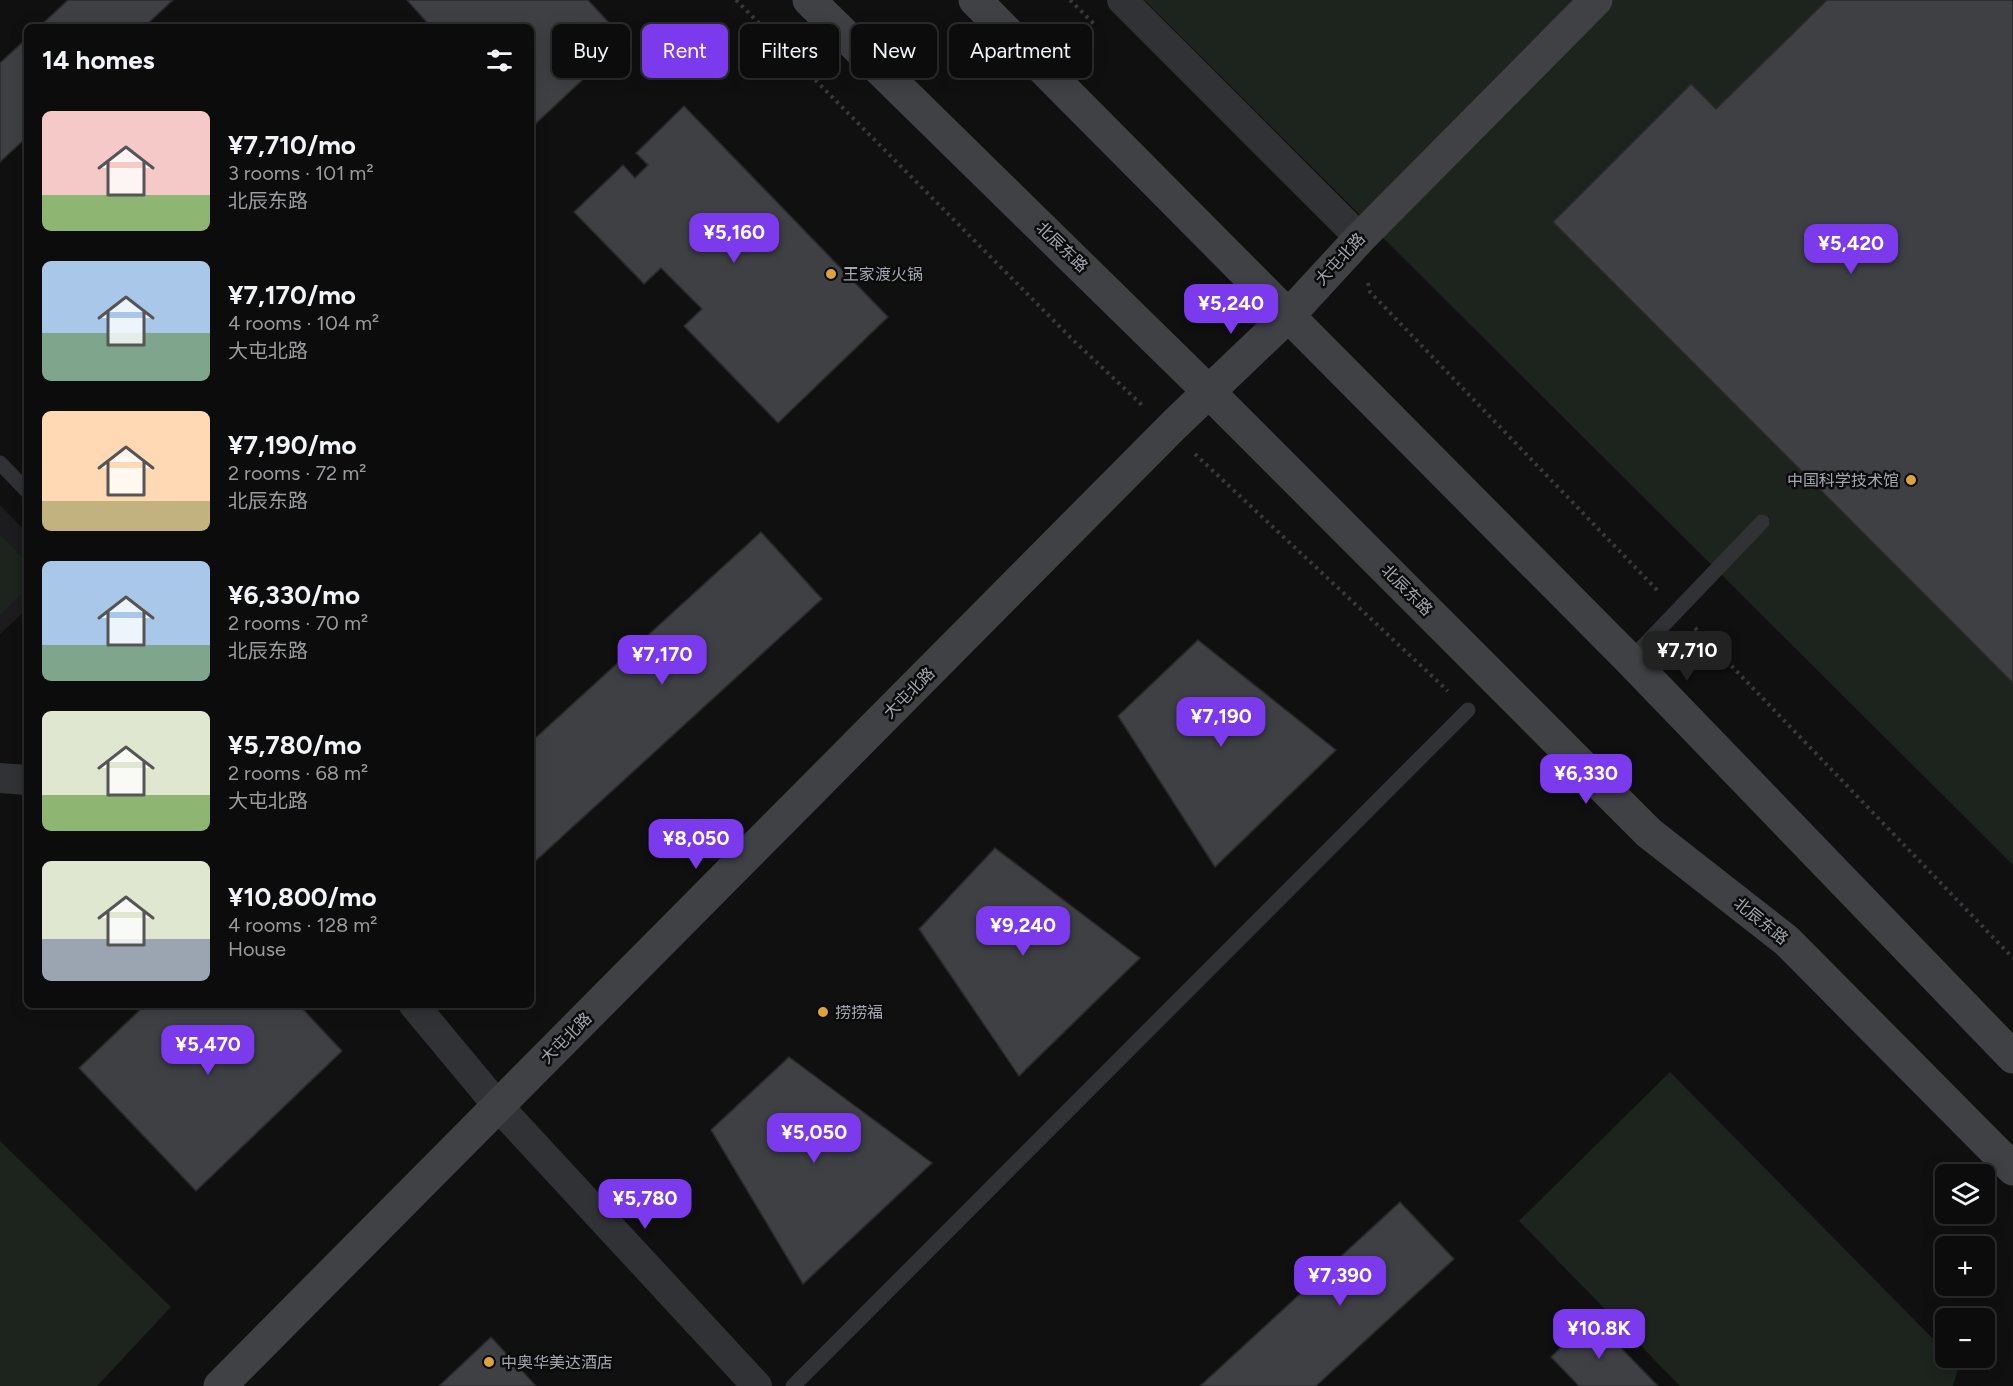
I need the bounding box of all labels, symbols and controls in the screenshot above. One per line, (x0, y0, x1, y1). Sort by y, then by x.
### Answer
chip: Buy (552, 24, 630, 78)
chip: Rent (642, 24, 728, 78)
chip: Filters (740, 24, 839, 78)
chip: New (851, 24, 937, 78)
chip: Apartment (949, 24, 1092, 78)
text: 14 homes (42, 44, 155, 76)
icon: filters (483, 44, 516, 77)
text: ¥7,710/mo (228, 129, 356, 161)
icon: home (90, 135, 162, 207)
text: 3 rooms · 101 m² (228, 161, 374, 185)
text: 北辰东路 (228, 189, 308, 213)
pin: ¥5,160 (685, 213, 783, 264)
street label: 北辰东路 (1032, 218, 1092, 276)
text: ¥5,160 (703, 220, 765, 244)
pin: ¥5,420 (1802, 224, 1900, 275)
street label: 大屯北路 (1311, 229, 1369, 289)
text: ¥5,420 (1818, 231, 1884, 255)
place label: 王家渡火锅 (843, 265, 923, 284)
marker: 王家渡火锅 (824, 267, 838, 281)
text: ¥7,170/mo (228, 279, 356, 311)
pin: ¥5,240 (1182, 284, 1280, 335)
icon: home (90, 285, 162, 357)
text: ¥5,240 (1198, 291, 1264, 315)
text: 4 rooms · 104 m² (228, 311, 379, 335)
text: 大屯北路 (228, 339, 308, 363)
text: ¥7,190/mo (228, 429, 357, 461)
icon: home (90, 435, 162, 507)
text: 2 rooms · 72 m² (228, 461, 366, 485)
place label: 中国科学技术馆 (1787, 471, 1899, 490)
marker: 中国科学技术馆 (1904, 473, 1918, 487)
text: 北辰东路 (228, 489, 308, 513)
street label: 北辰东路 (1378, 561, 1436, 619)
text: ¥6,330/mo (228, 579, 360, 611)
icon: home (90, 585, 162, 657)
text: 2 rooms · 70 m² (228, 611, 368, 635)
pin: ¥7,710 (1638, 631, 1736, 682)
pin: ¥7,170 (613, 635, 711, 686)
text: ¥7,710 (1657, 638, 1717, 662)
text: 北辰东路 (228, 639, 308, 663)
text: ¥7,170 (632, 642, 692, 666)
street label: 大屯北路 (880, 664, 938, 722)
pin: ¥7,190 (1172, 697, 1270, 748)
text: ¥7,190 (1190, 704, 1252, 728)
text: ¥5,780/mo (228, 729, 362, 761)
icon: home (90, 735, 162, 807)
pin: ¥6,330 (1537, 754, 1635, 805)
text: 2 rooms · 68 m² (228, 761, 368, 785)
text: ¥6,330 (1554, 761, 1618, 785)
text: 大屯北路 (228, 789, 308, 813)
pin: ¥8,050 (647, 819, 745, 870)
text: ¥8,050 (663, 826, 729, 850)
text: ¥10,800/mo (228, 881, 377, 913)
icon: home (90, 885, 162, 957)
street label: 北辰东路 (1730, 893, 1792, 949)
pin: ¥9,240 (974, 906, 1072, 957)
text: 4 rooms · 128 m² (228, 913, 378, 937)
text: ¥9,240 (990, 913, 1056, 937)
text: House (228, 937, 286, 961)
place label: 捞捞福 (835, 1003, 883, 1022)
marker: 捞捞福 (816, 1005, 830, 1019)
street label: 大屯北路 (537, 1009, 595, 1067)
pin: ¥5,470 (159, 1025, 257, 1076)
text: ¥5,470 (175, 1032, 241, 1056)
pin: ¥5,050 (765, 1113, 863, 1164)
text: ¥5,050 (781, 1120, 847, 1144)
map controls (1935, 1164, 1995, 1368)
button: layers (1935, 1164, 1995, 1224)
pin: ¥5,780 (596, 1179, 694, 1230)
text: ¥5,780 (613, 1186, 678, 1210)
button: + (1935, 1236, 1995, 1296)
pin: ¥7,390 (1291, 1256, 1389, 1307)
text: ¥7,390 (1308, 1263, 1372, 1287)
button: − (1935, 1308, 1995, 1368)
pin: ¥10.8K (1550, 1309, 1648, 1360)
text: ¥10.8K (1567, 1316, 1631, 1340)
place label: 中奥华美达酒店 (501, 1353, 613, 1372)
marker: 中奥华美达酒店 (482, 1355, 496, 1369)

